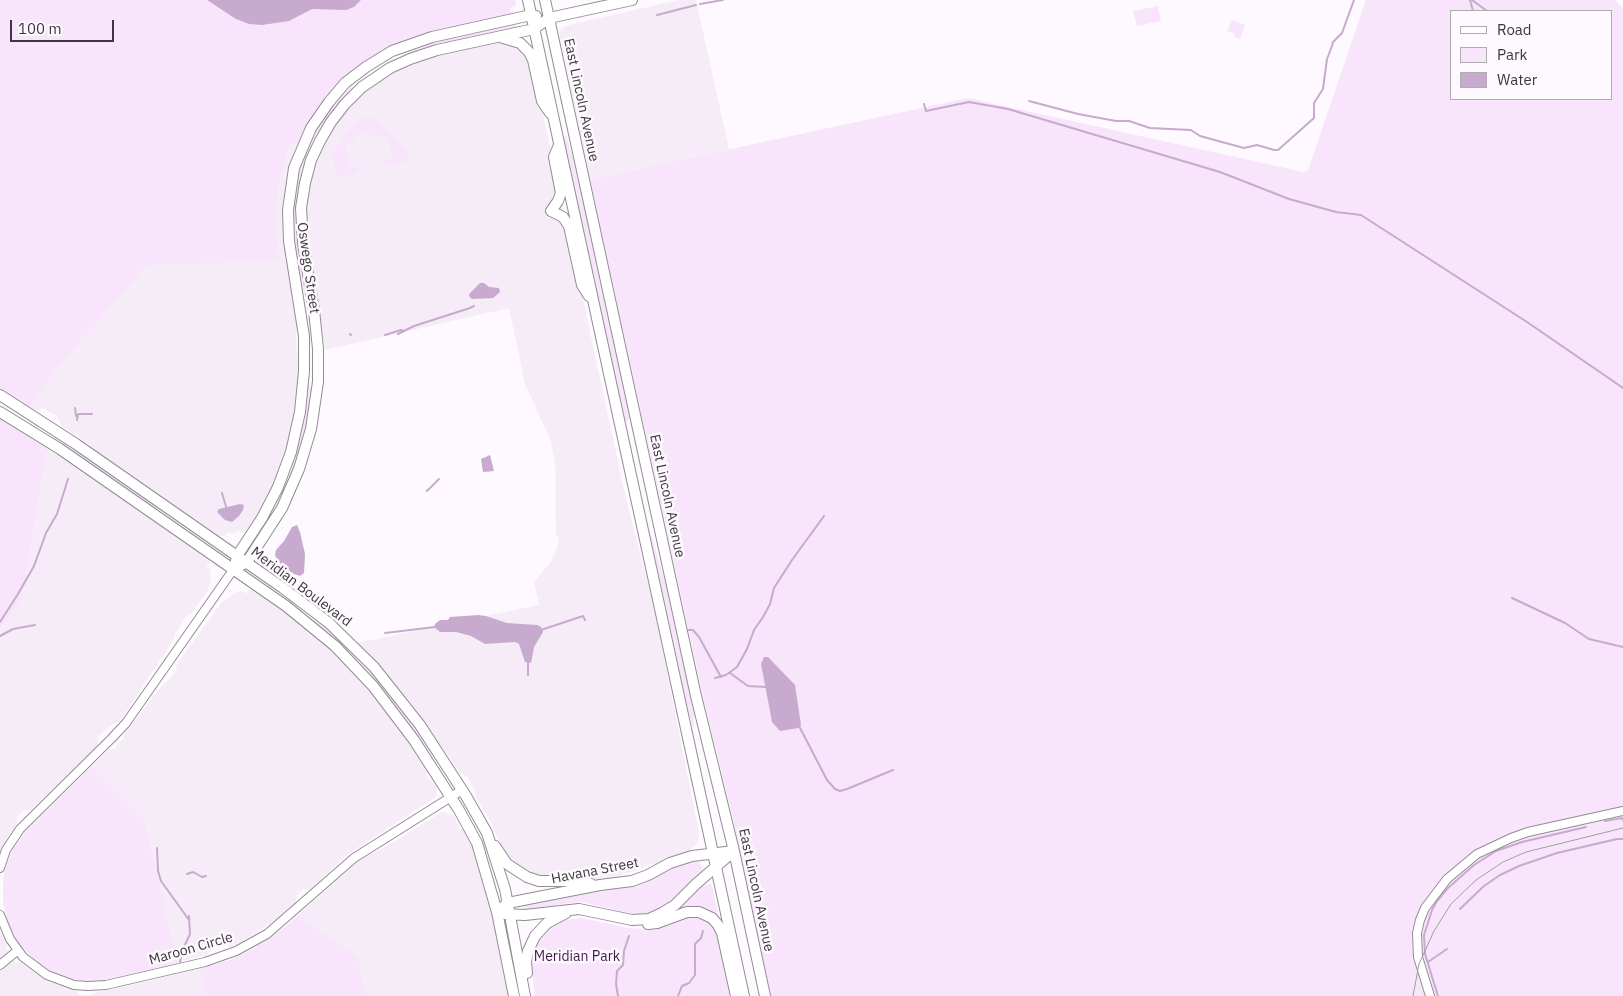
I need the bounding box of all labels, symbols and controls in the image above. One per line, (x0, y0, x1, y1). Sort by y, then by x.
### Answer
scale bar (12, 10, 116, 42)
legend (1450, 10, 1613, 100)
text: 100 m (18, 19, 62, 38)
text: Road (1497, 20, 1532, 39)
street label: East Lincoln Avenue (560, 37, 602, 163)
text: Park (1497, 45, 1527, 64)
text: Water (1497, 70, 1537, 89)
street label: Oswego Street (293, 221, 323, 315)
street label: East Lincoln Avenue (646, 433, 688, 559)
street label: Meridian Boulevard (247, 544, 355, 630)
street label: East Lincoln Avenue (735, 827, 777, 953)
street label: Havana Street (550, 854, 640, 888)
street label: Maroon Circle (147, 929, 235, 969)
park label: Meridian Park (534, 949, 620, 965)

